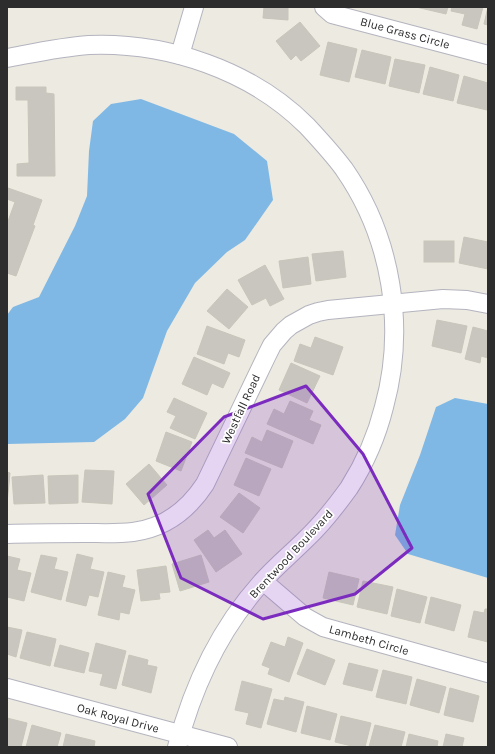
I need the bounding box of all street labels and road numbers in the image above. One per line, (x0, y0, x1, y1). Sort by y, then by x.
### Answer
street label: Blue Grass Circle (359, 14, 451, 52)
street label: Westfall Road (219, 372, 263, 446)
street label: Brentwood Boulevard (246, 507, 336, 601)
street label: Lambeth Circle (328, 622, 410, 658)
street label: Oak Royal Drive (75, 700, 161, 736)

